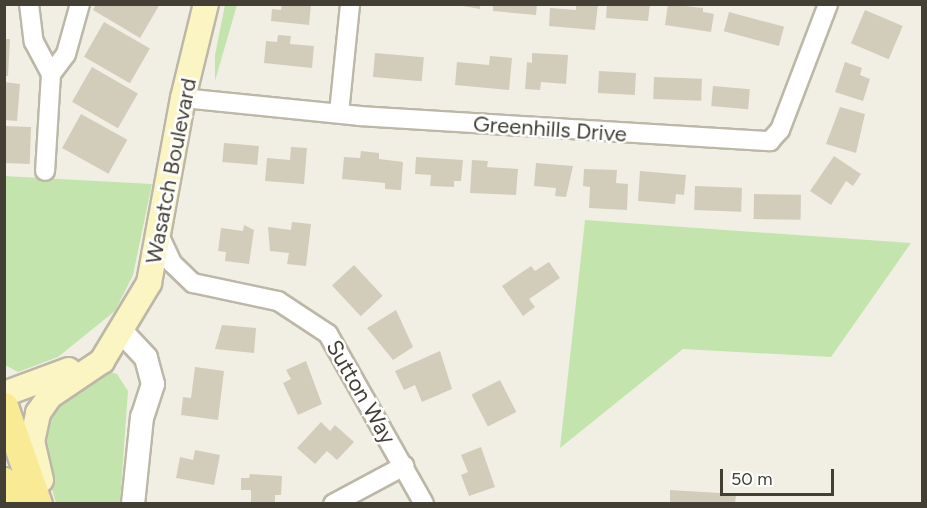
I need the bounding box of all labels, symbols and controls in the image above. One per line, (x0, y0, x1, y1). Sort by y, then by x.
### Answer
street label: Wasatch Boulevard (140, 76, 202, 266)
street label: Greenhills Drive (472, 110, 628, 148)
street label: Sutton Way (321, 335, 401, 449)
scale bar (723, 457, 837, 495)
text: 50 m (731, 468, 773, 490)

